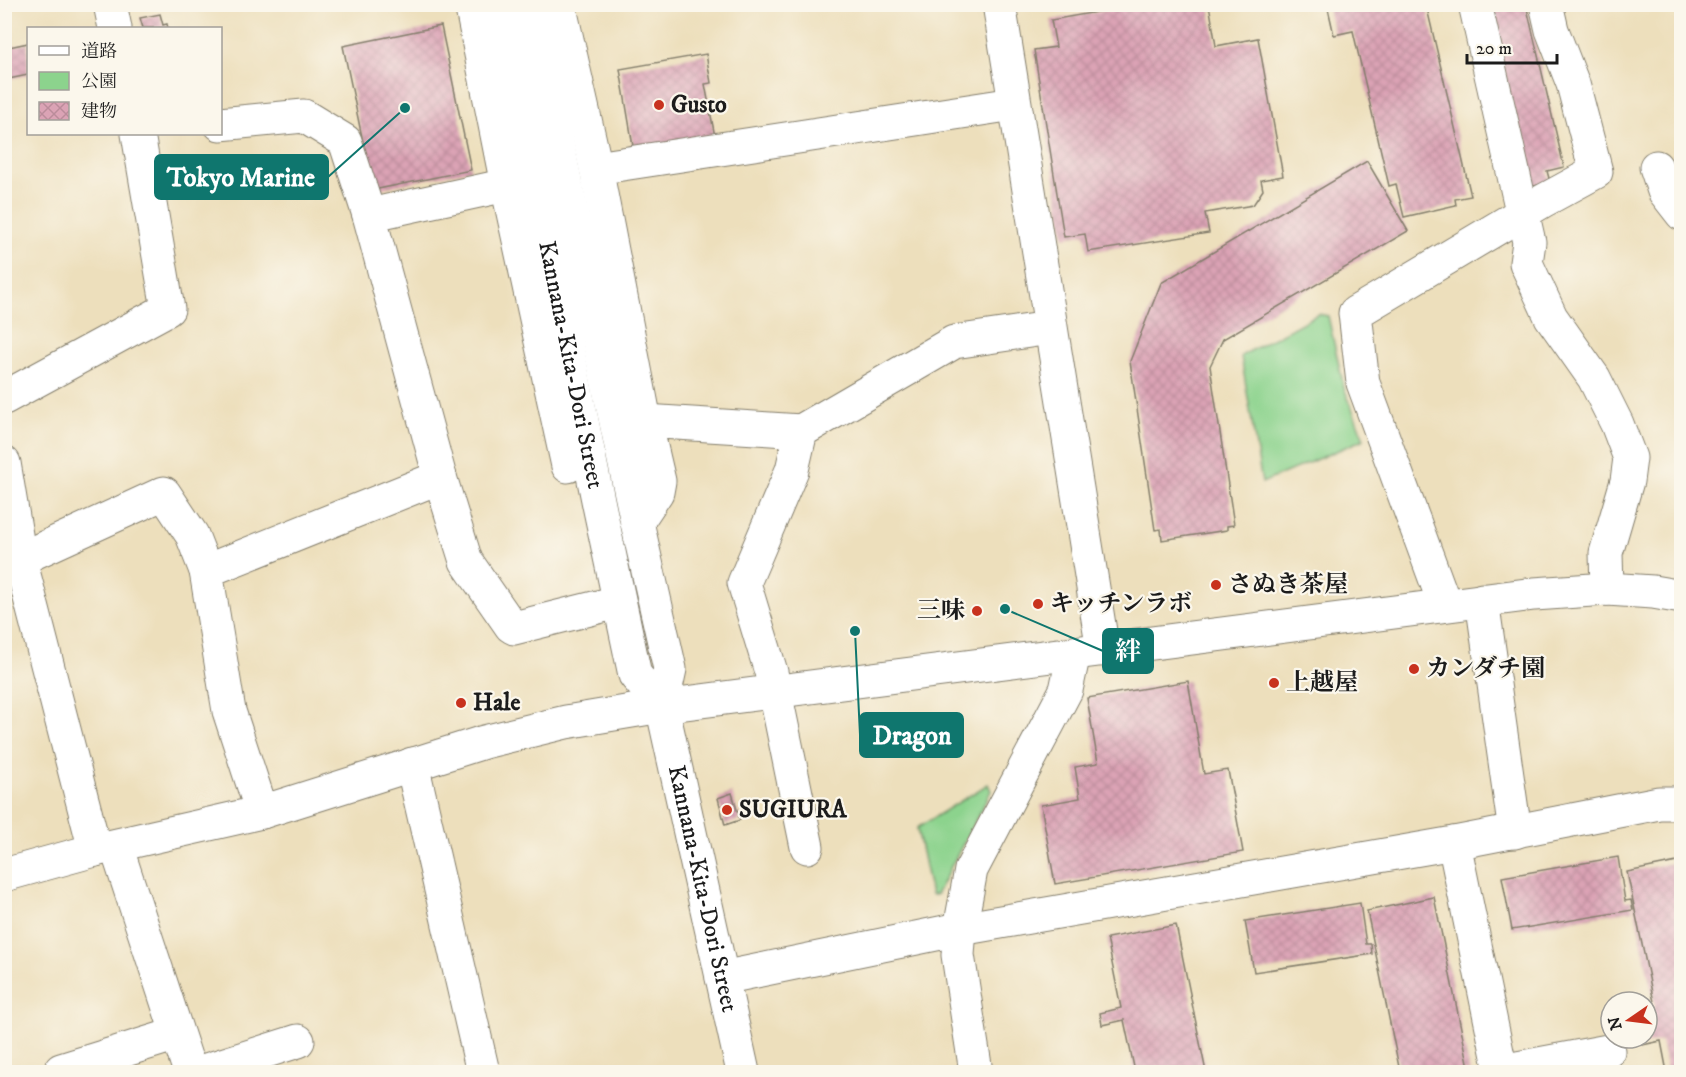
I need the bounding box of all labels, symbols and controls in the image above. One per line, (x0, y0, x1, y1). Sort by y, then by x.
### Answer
legend (27, 27, 222, 135)
scale bar (1467, 27, 1557, 65)
text: 20 m (1476, 38, 1512, 60)
text: 道路 (81, 41, 117, 63)
text: 公園 (81, 71, 117, 93)
place label: Gusto (671, 90, 727, 120)
marker: Gusto (652, 98, 666, 112)
text: 建物 (81, 101, 117, 123)
callout: Tokyo Marine (155, 155, 328, 199)
text: Tokyo Marine (166, 162, 315, 195)
street label: Kannana-Kita-Dori Street (531, 238, 610, 492)
place label: さぬき茶屋 (1228, 570, 1348, 600)
marker: さぬき茶屋 (1209, 578, 1223, 592)
place label: キッチンラボ (1050, 589, 1192, 619)
place label: 三味 (917, 596, 965, 626)
marker: キッチンラボ (1031, 597, 1045, 611)
marker: 三味 (970, 604, 984, 618)
callout: 絆 (1103, 629, 1153, 673)
text: 絆 (1115, 636, 1141, 669)
place label: カンダチ園 (1426, 654, 1545, 684)
marker: カンダチ園 (1407, 662, 1421, 676)
place label: 上越屋 (1286, 668, 1358, 698)
marker: 上越屋 (1267, 676, 1281, 690)
place label: Hale (473, 688, 520, 718)
marker: Hale (454, 696, 468, 710)
callout: Dragon (860, 713, 963, 757)
text: Dragon (873, 720, 952, 753)
street label: Kannana-Kita-Dori Street (661, 763, 744, 1015)
place label: SUGIURA (739, 795, 847, 825)
marker: SUGIURA (720, 803, 734, 817)
north arrow (1599, 990, 1659, 1050)
text: N (1604, 1015, 1627, 1032)

